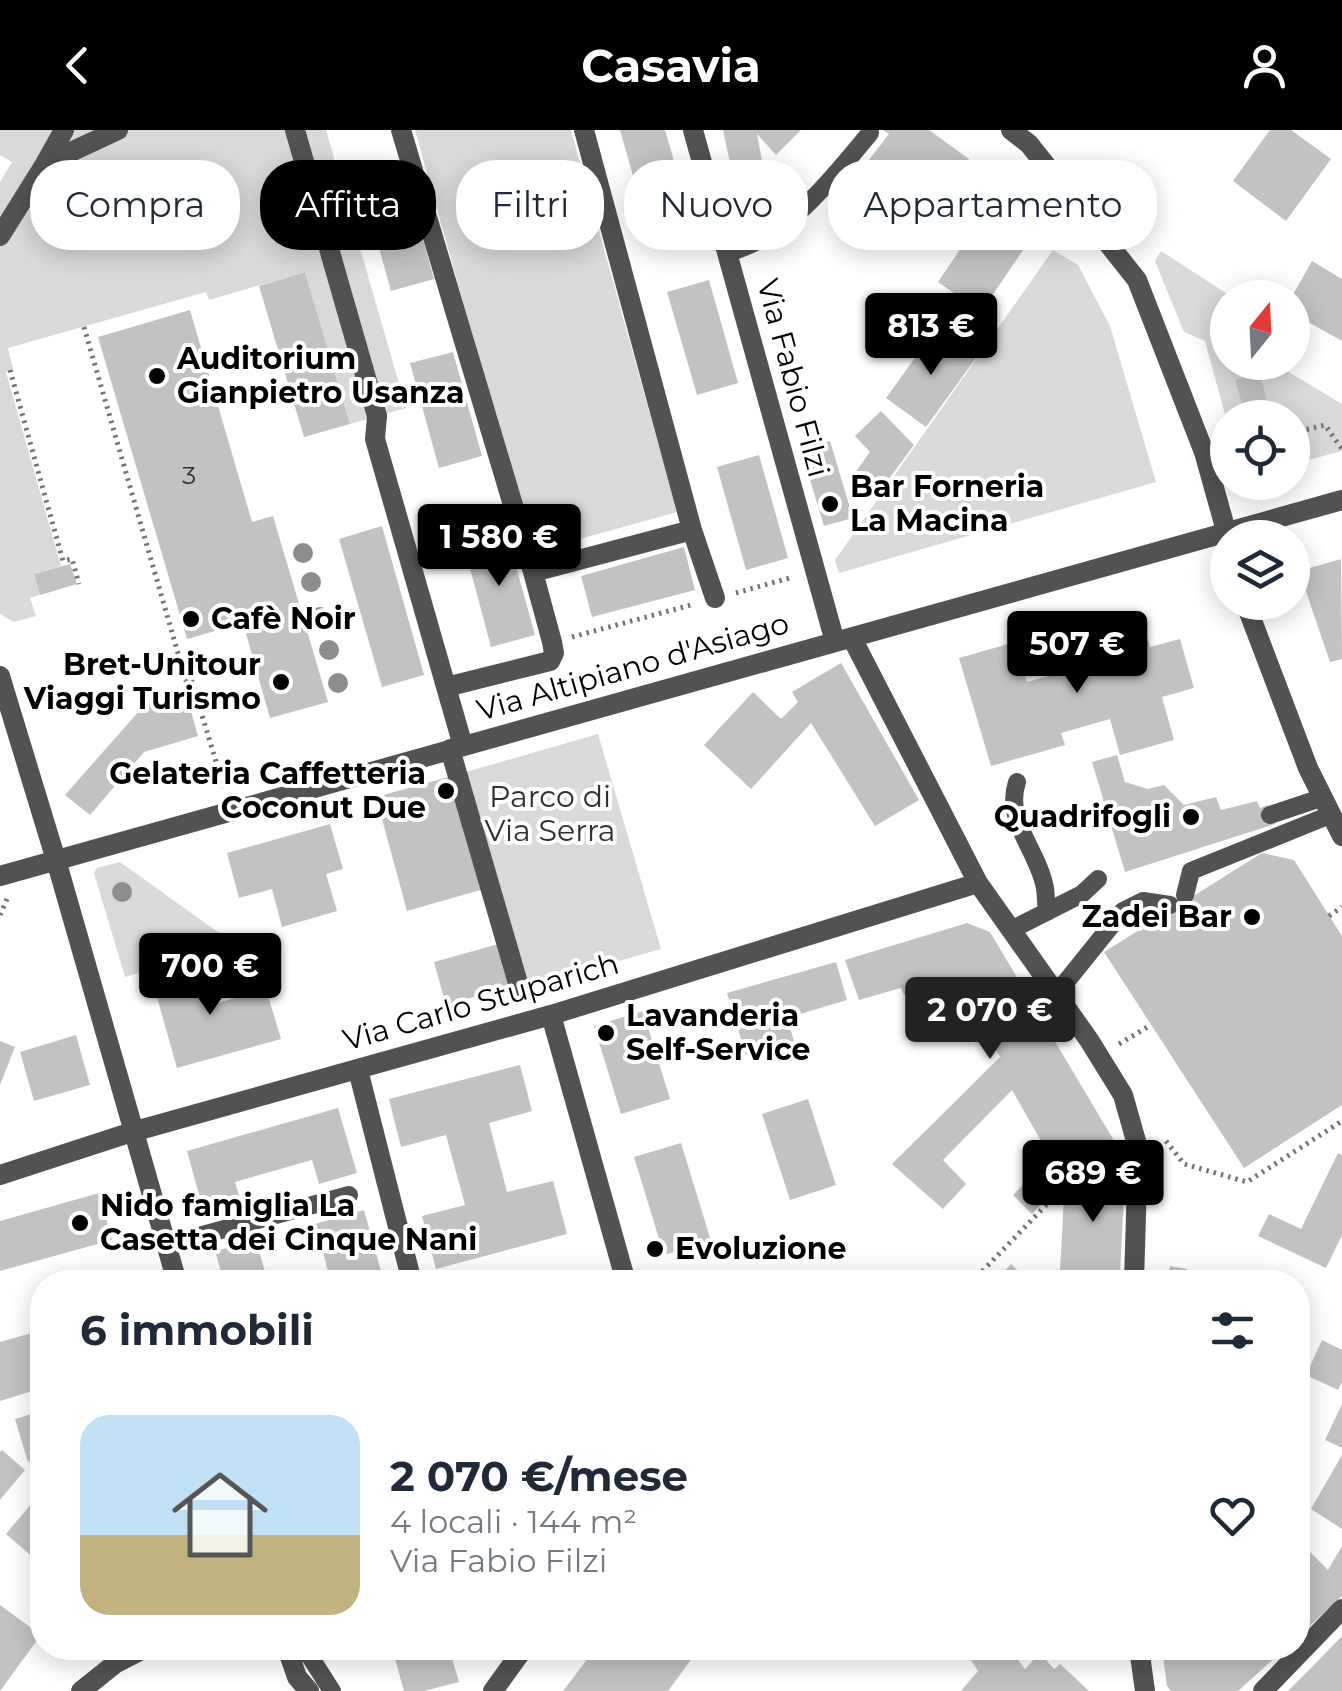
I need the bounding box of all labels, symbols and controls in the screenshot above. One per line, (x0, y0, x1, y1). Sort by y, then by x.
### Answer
icon: back (50, 38, 105, 93)
text: Casavia (581, 38, 761, 93)
icon: person (1237, 38, 1292, 93)
chip: Compra (30, 160, 240, 250)
chip: Affitta (260, 160, 436, 250)
chip: Filtri (456, 160, 604, 250)
chip: Nuovo (624, 160, 808, 250)
chip: Appartamento (828, 160, 1157, 250)
street label: Via Fabio Filzi (749, 275, 838, 481)
north arrow (1210, 280, 1310, 380)
map controls (1210, 280, 1310, 620)
pin: 813 € (861, 293, 1001, 378)
text: 813 € (887, 306, 975, 345)
place label: Auditorium Gianpietro Usanza (176, 340, 465, 411)
marker: Auditorium Gianpietro Usanza (146, 365, 168, 387)
button: locate (1210, 400, 1310, 500)
house number: 3 (182, 460, 196, 490)
place label: Bar Forneria La Macina (850, 468, 1044, 539)
marker: Bar Forneria La Macina (819, 493, 841, 515)
pin: 1 580 € (407, 504, 591, 589)
text: 1 580 € (440, 517, 558, 556)
button: layers (1210, 520, 1310, 620)
place label: Cafè Noir (211, 600, 356, 637)
street label: Via Altipiano d'Asiago (473, 604, 793, 729)
marker: Cafè Noir (180, 608, 202, 630)
pin: 507 € (1007, 611, 1147, 696)
text: 507 € (1029, 624, 1125, 663)
place label: Bret-Unitour Viaggi Turismo (23, 646, 261, 717)
marker: Bret-Unitour Viaggi Turismo (270, 671, 292, 693)
place label: Gelateria Caffetteria Coconut Due (109, 755, 426, 826)
park label: Parco di Via Serra (485, 778, 615, 849)
marker: Gelateria Caffetteria Coconut Due (435, 780, 457, 802)
place label: Quadrifogli (994, 798, 1171, 835)
marker: Quadrifogli (1180, 806, 1202, 828)
place label: Zadei Bar (1082, 898, 1232, 935)
marker: Zadei Bar (1241, 906, 1263, 928)
pin: 700 € (140, 933, 280, 1018)
street label: Via Carlo Stuparich (339, 944, 623, 1059)
text: 700 € (161, 946, 259, 985)
pin: 2 070 € (898, 977, 1082, 1062)
text: 2 070 € (927, 990, 1053, 1029)
place label: Lavanderia Self-Service (626, 997, 810, 1068)
marker: Lavanderia Self-Service (595, 1022, 617, 1044)
pin: 689 € (1023, 1140, 1163, 1225)
text: 689 € (1045, 1153, 1141, 1192)
place label: Nido famiglia La Casetta dei Cinque Nani (100, 1187, 477, 1258)
marker: Nido famiglia La Casetta dei Cinque Nani (69, 1212, 91, 1234)
place label: Evoluzione (675, 1230, 847, 1267)
marker: Evoluzione (644, 1238, 666, 1260)
icon: filters (1205, 1303, 1260, 1358)
text: 6 immobili (80, 1304, 314, 1356)
text: 2 070 €/mese (390, 1450, 688, 1502)
icon: home (160, 1455, 280, 1575)
icon: heart (1205, 1488, 1260, 1543)
text: 4 locali · 144 m² (390, 1502, 637, 1541)
text: Via Fabio Filzi (390, 1541, 607, 1580)

